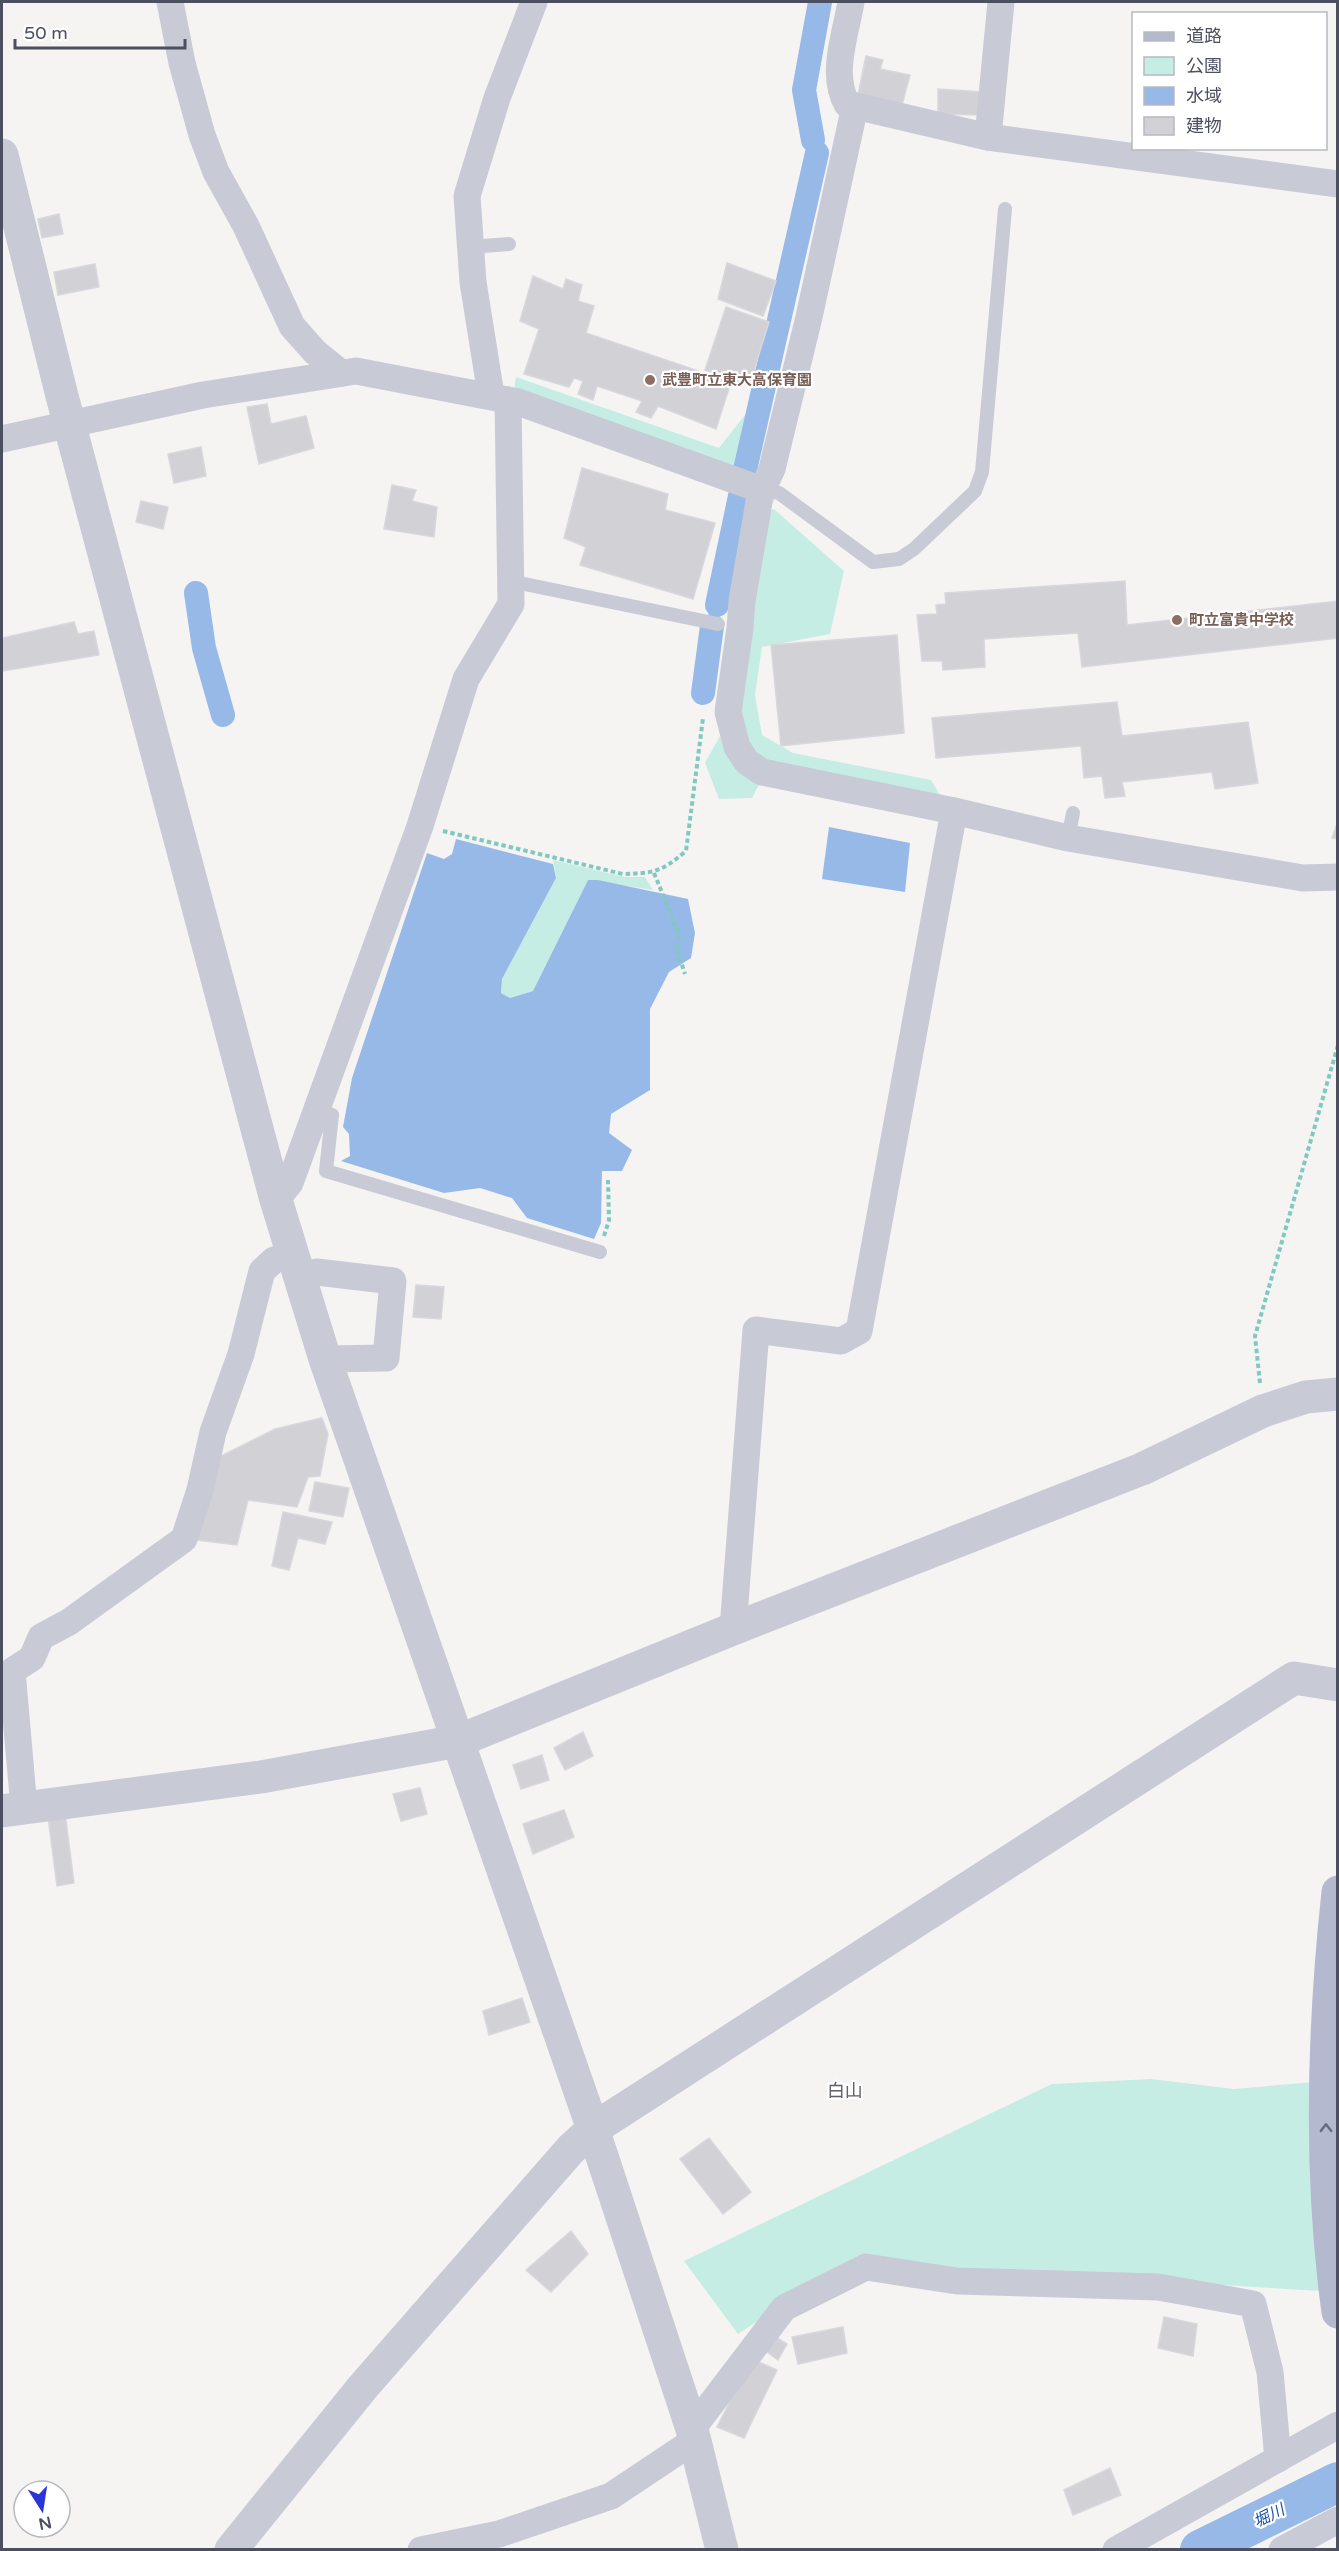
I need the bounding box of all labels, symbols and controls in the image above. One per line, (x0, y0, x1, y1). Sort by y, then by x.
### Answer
scale bar (15, 12, 184, 50)
legend (1132, 12, 1327, 150)
text: 50 m (24, 22, 68, 44)
text: 道路 (1186, 25, 1222, 47)
text: 公園 (1186, 55, 1222, 77)
text: 水域 (1186, 85, 1222, 107)
text: 建物 (1186, 115, 1222, 137)
place label: 武豊町立東大高保育園 (662, 371, 812, 389)
marker: 武豊町立東大高保育園 (643, 373, 657, 387)
place label: 町立富貴中学校 (1189, 611, 1294, 629)
marker: 町立富貴中学校 (1170, 613, 1184, 627)
district label: 白山 (827, 2080, 863, 2102)
one-way arrow (1320, 2124, 1333, 2133)
north arrow (12, 2479, 72, 2539)
water label: 堀川 (1250, 2499, 1290, 2532)
text: N (37, 2512, 53, 2534)

